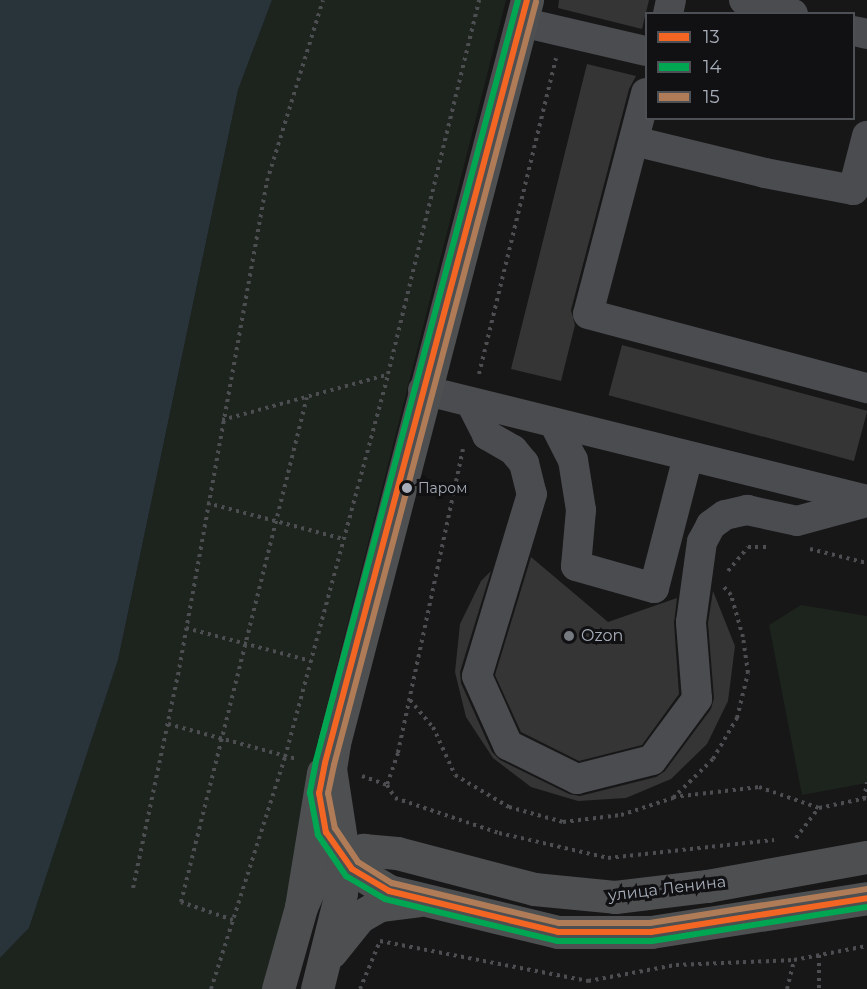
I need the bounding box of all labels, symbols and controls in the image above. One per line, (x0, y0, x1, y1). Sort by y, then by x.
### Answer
legend (645, 12, 855, 120)
text: 13 (703, 26, 720, 48)
text: 14 (703, 56, 721, 78)
text: 15 (703, 86, 720, 108)
place label: Паром (418, 480, 467, 496)
marker: Паром (401, 482, 413, 494)
place label: Ozon (581, 626, 623, 646)
marker: Ozon (562, 629, 576, 643)
street label: улица Ленина (607, 872, 727, 906)

